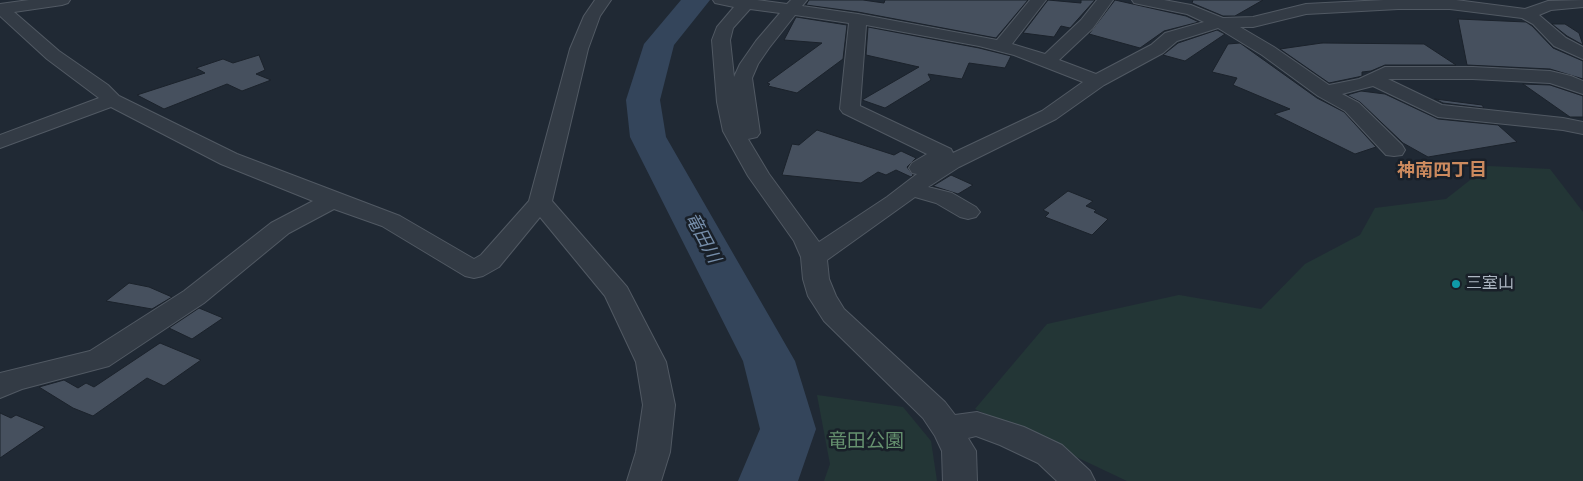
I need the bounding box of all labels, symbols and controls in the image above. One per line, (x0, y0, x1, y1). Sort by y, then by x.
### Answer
district label: 神南四丁目 (1397, 160, 1487, 182)
water label: 竜田川 (680, 209, 724, 267)
place label: 三室山 (1466, 274, 1514, 294)
marker: 三室山 (1450, 278, 1462, 290)
park label: 竜田公園 (828, 431, 904, 453)

